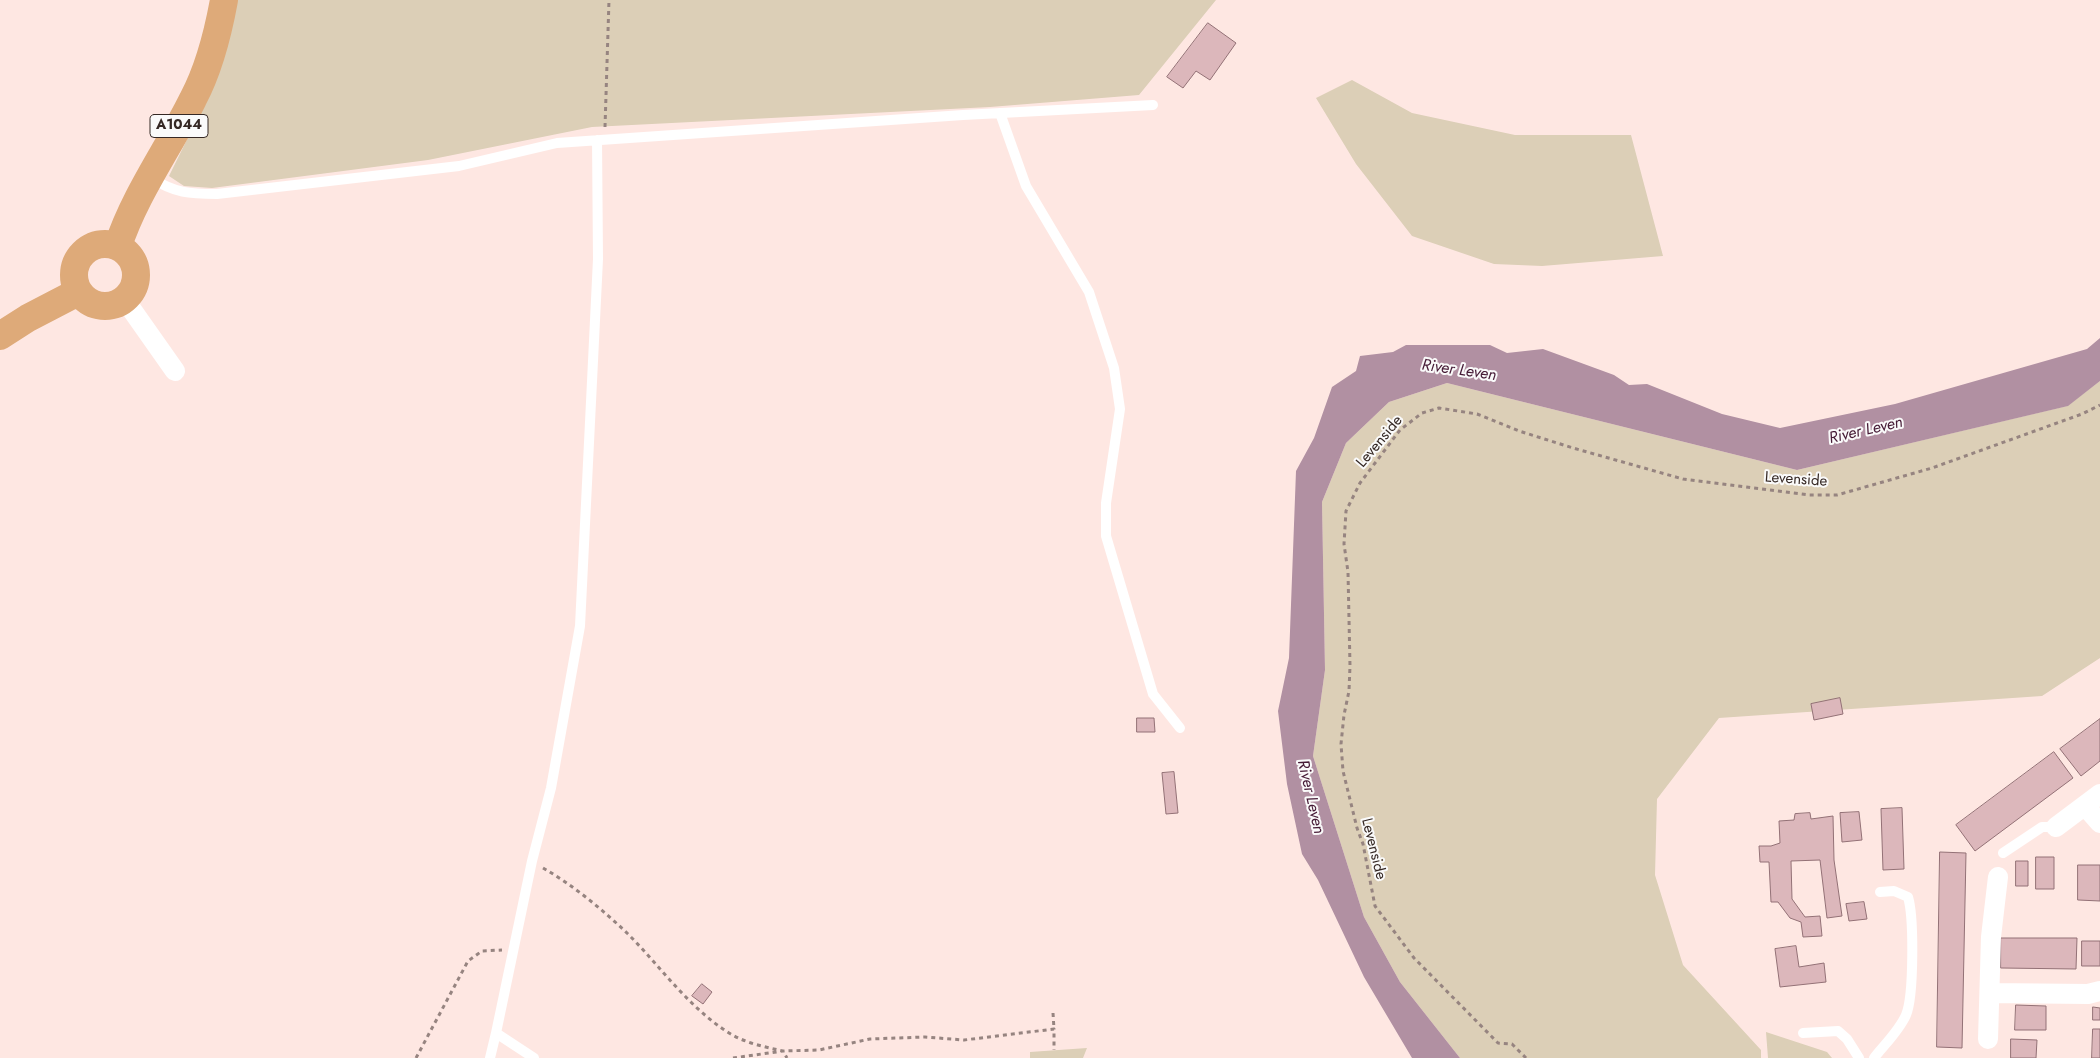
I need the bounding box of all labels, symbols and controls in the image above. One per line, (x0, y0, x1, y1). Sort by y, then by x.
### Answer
road number: A1044 (150, 114, 208, 138)
water label: River Leven (1421, 356, 1497, 386)
street label: Levenside (1353, 412, 1407, 472)
water label: River Leven (1827, 413, 1905, 449)
street label: Levenside (1764, 469, 1828, 491)
water label: River Leven (1292, 758, 1328, 836)
street label: Levenside (1357, 817, 1389, 881)

